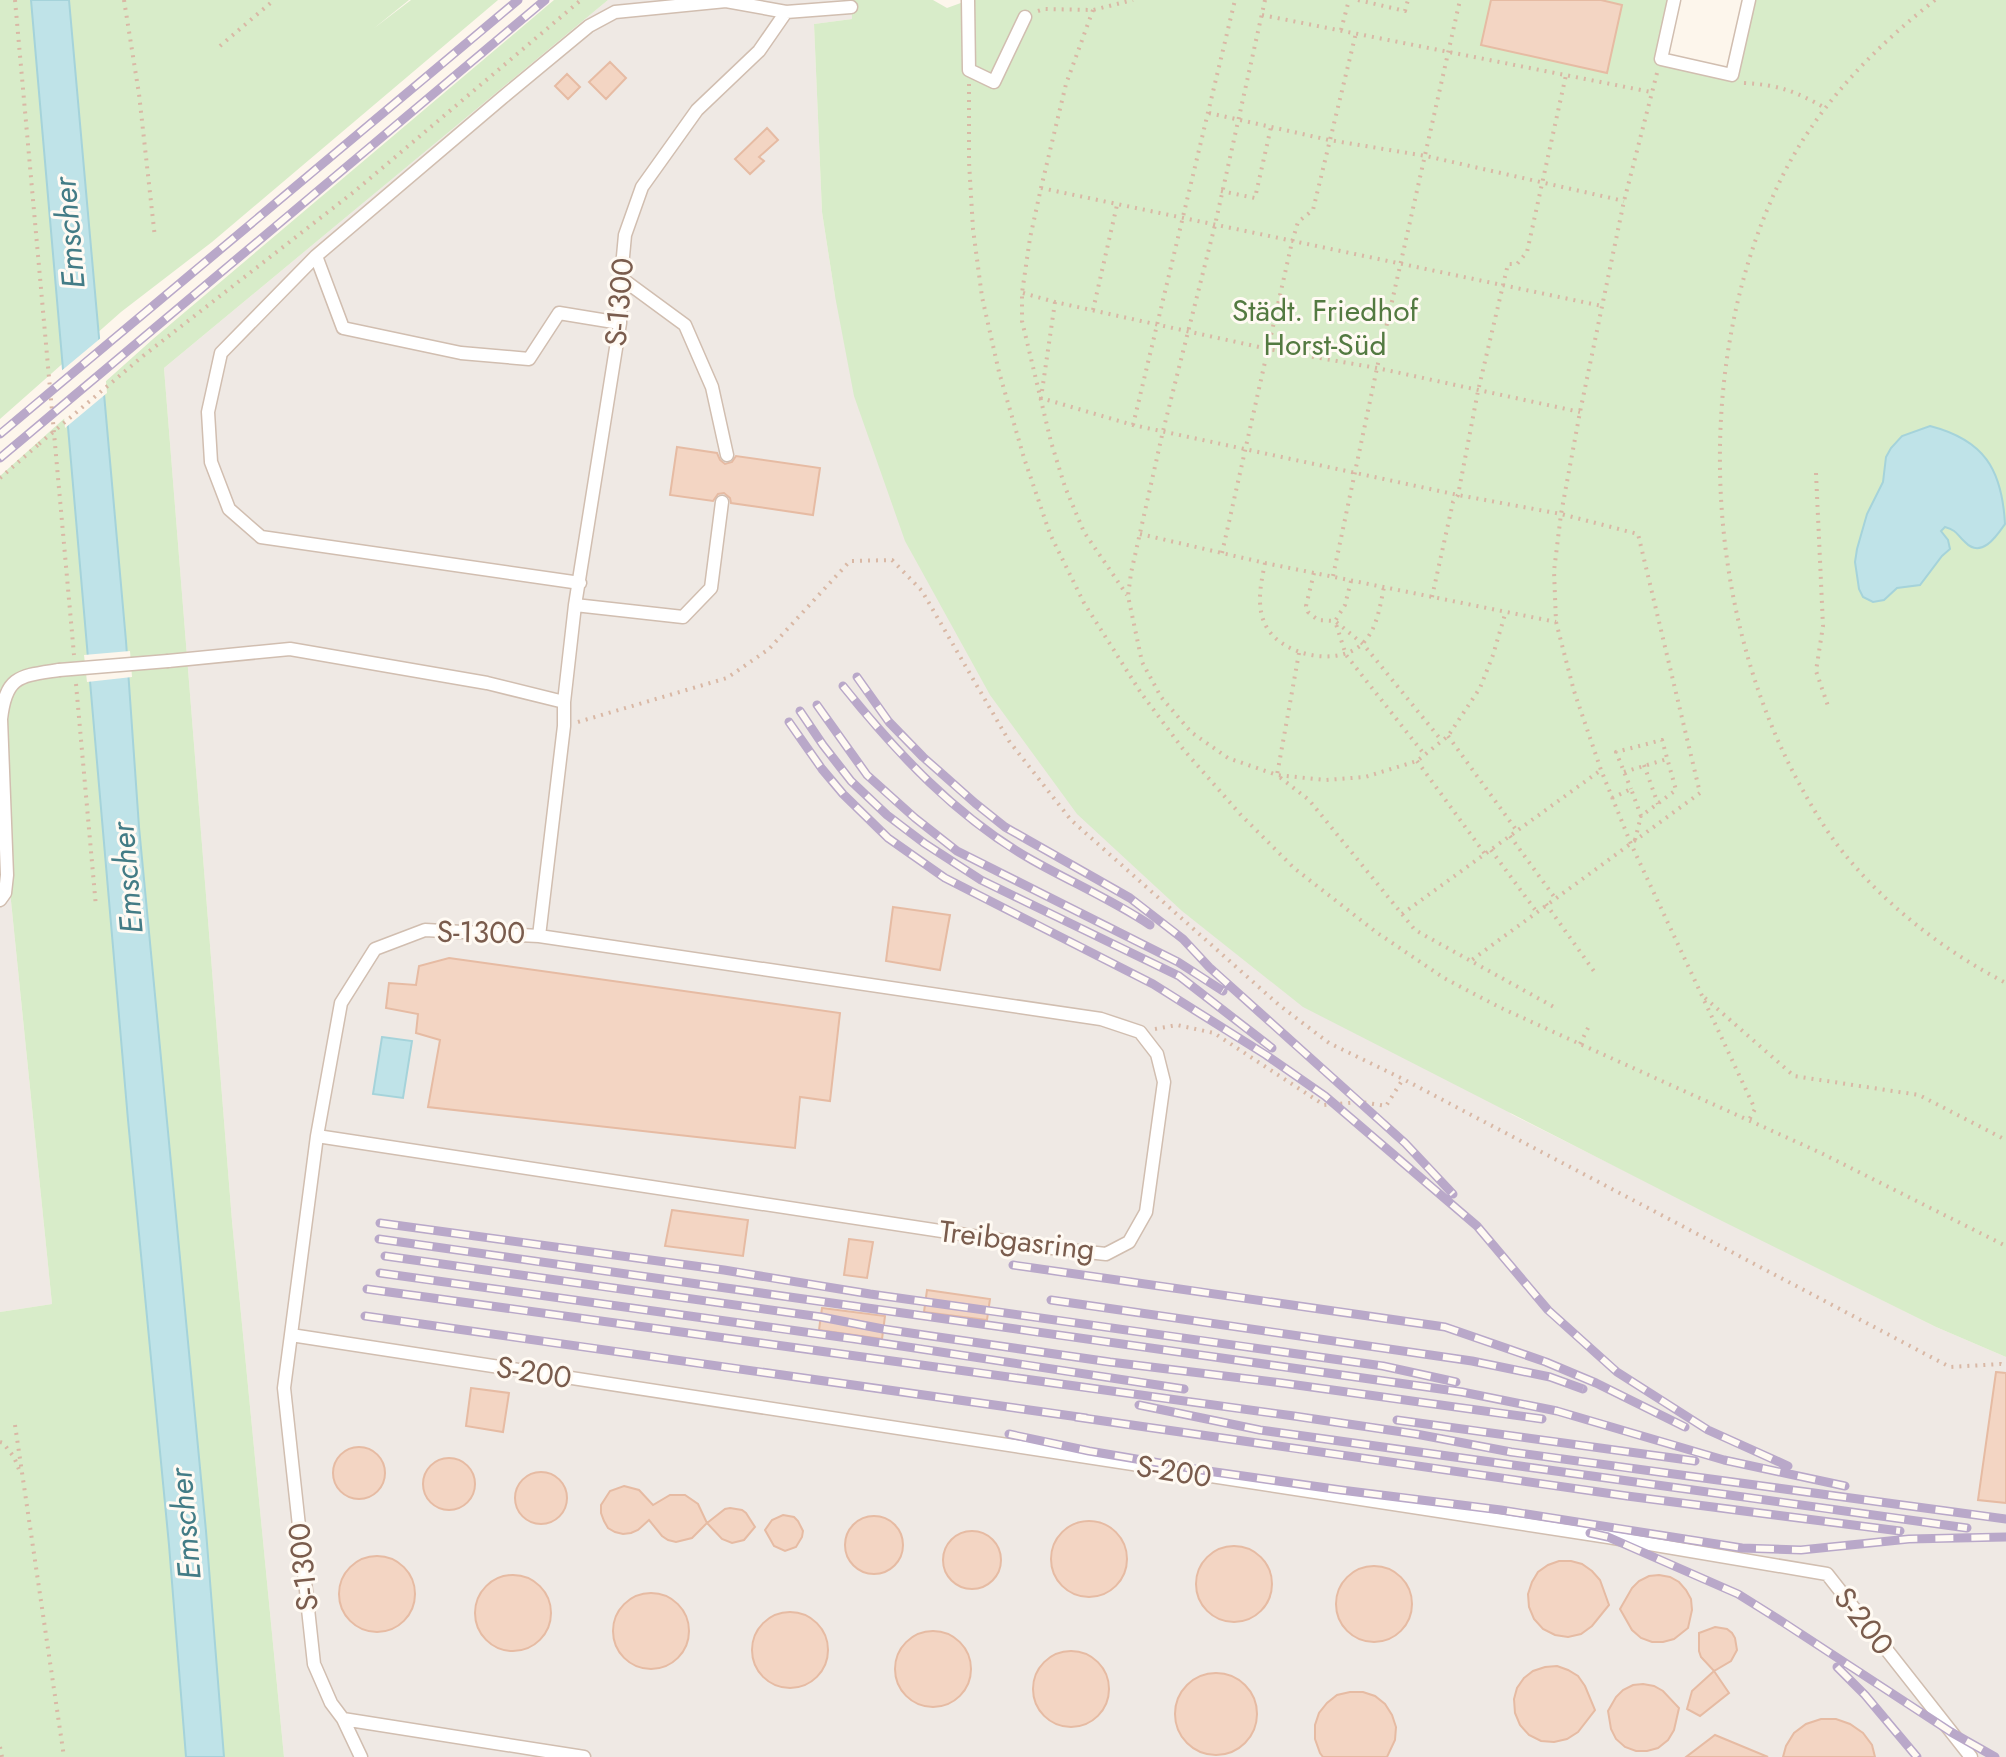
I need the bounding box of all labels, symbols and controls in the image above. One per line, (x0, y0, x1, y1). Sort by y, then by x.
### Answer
water label: Emscher (41, 173, 97, 291)
street label: S-1300 (594, 256, 644, 348)
park label: Städt. Friedhof Horst-Süd (1232, 289, 1420, 366)
water label: Emscher (99, 818, 155, 936)
street label: S-1300 (436, 910, 526, 954)
street label: Treibgasring (937, 1209, 1097, 1271)
street label: S-200 (493, 1345, 575, 1399)
street label: S-200 (1133, 1444, 1215, 1498)
water label: Emscher (157, 1464, 213, 1582)
street label: S-1300 (277, 1521, 329, 1613)
street label: S-200 (1824, 1578, 1904, 1664)

